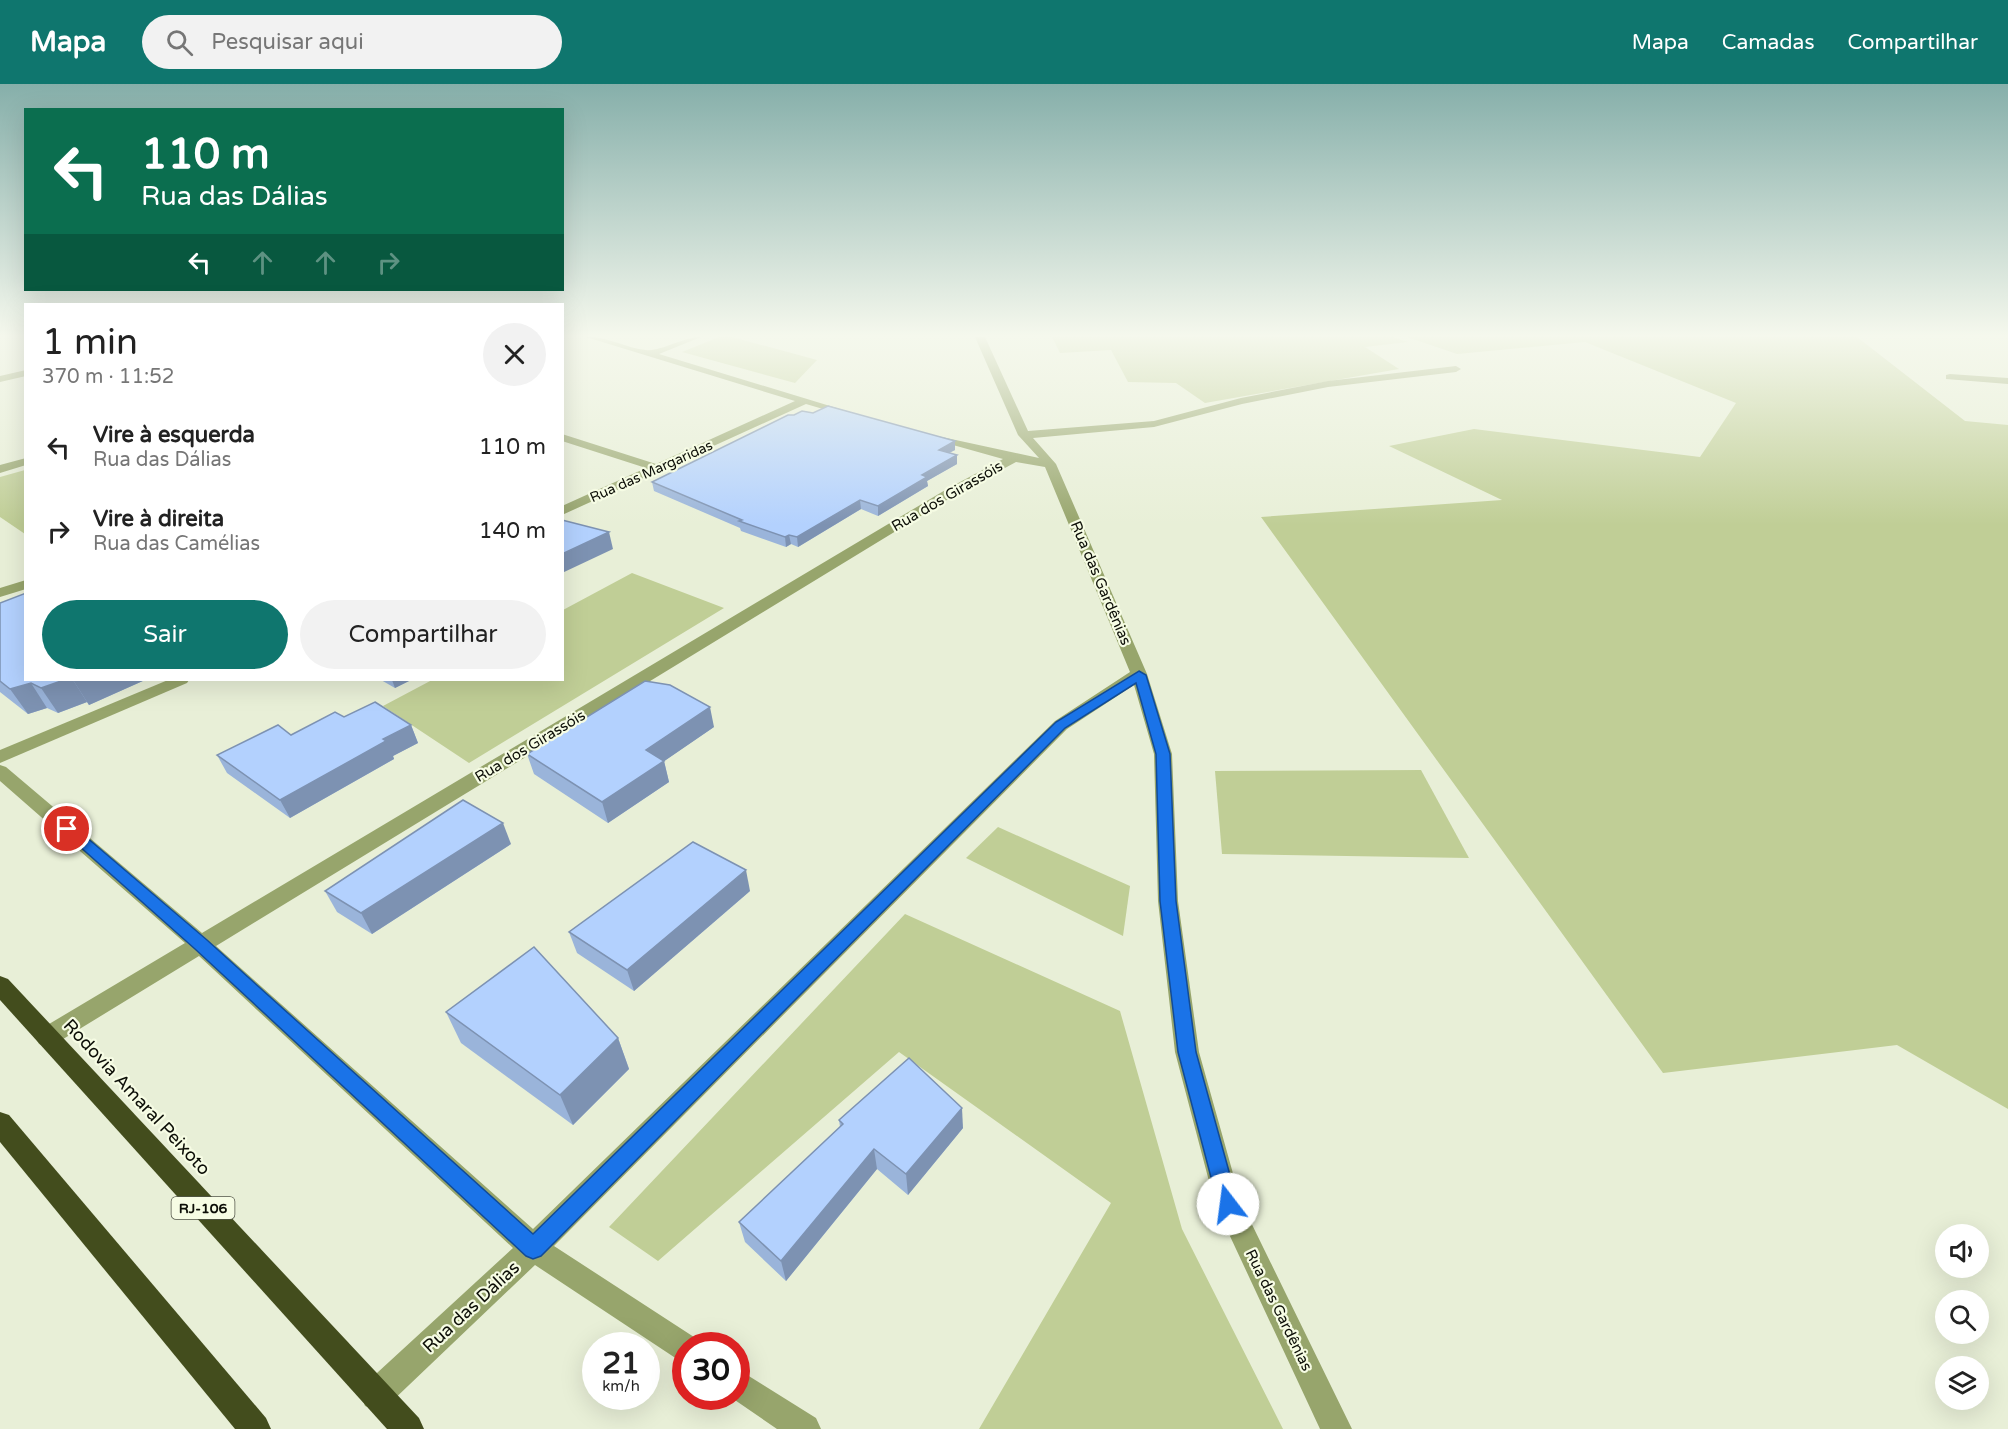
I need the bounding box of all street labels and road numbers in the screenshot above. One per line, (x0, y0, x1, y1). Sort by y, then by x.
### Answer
street label: Rua das Margaridas (587, 437, 715, 506)
street label: Rua dos Girassóis (888, 457, 1006, 535)
street label: Rua das Gardênias (1067, 518, 1135, 648)
street label: Rua dos Girassóis (472, 706, 588, 786)
street label: Rodovia Amaral Peixoto (59, 1014, 215, 1180)
road number: RJ-106 (172, 1197, 234, 1219)
street label: Rua das Gardênias (1242, 1246, 1316, 1374)
street label: Rua das Dálias (418, 1256, 524, 1358)

